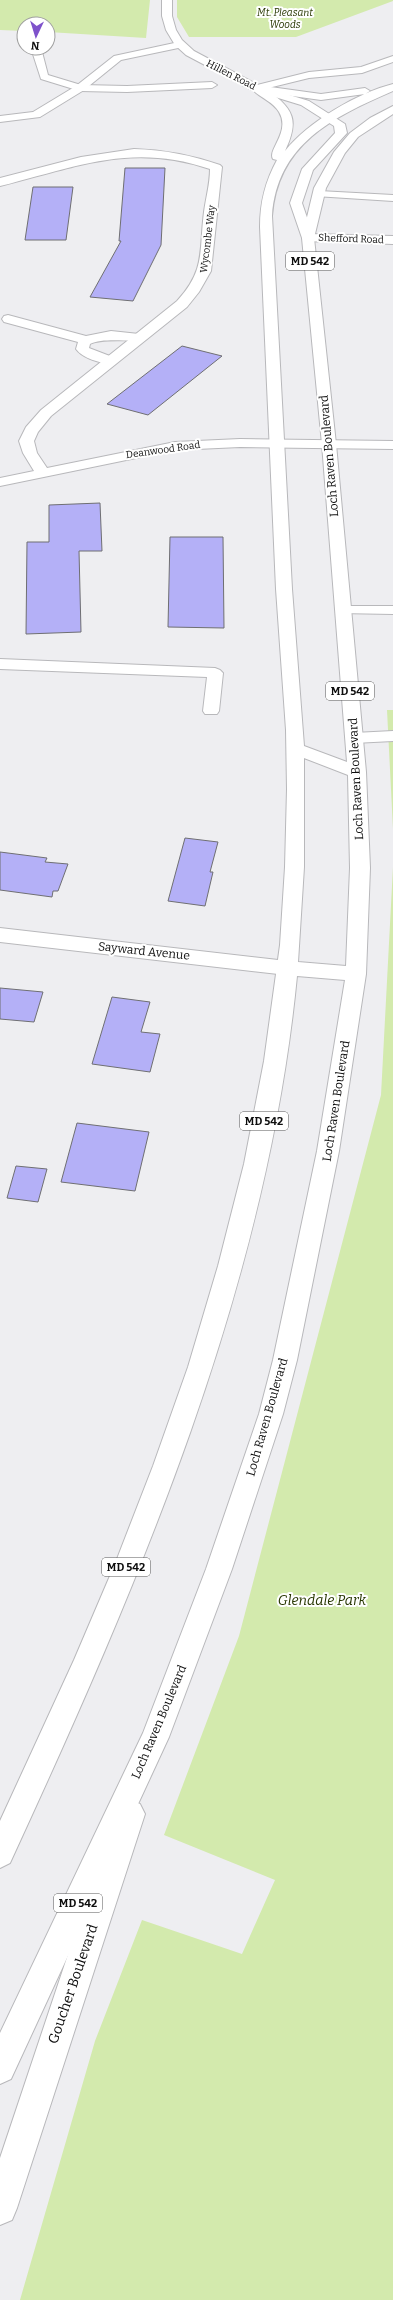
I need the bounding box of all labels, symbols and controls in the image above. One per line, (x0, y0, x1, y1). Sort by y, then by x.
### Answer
park label: Mt. Pleasant Woods (257, 7, 313, 31)
north arrow (16, 16, 56, 56)
text: N (30, 39, 40, 52)
street label: Hillen Road (204, 57, 258, 93)
street label: Wycombe Way (198, 204, 218, 274)
street label: Shefford Road (318, 232, 384, 246)
road number: MD 542 (286, 252, 334, 270)
street label: Loch Raven Boulevard (317, 394, 341, 518)
street label: Deanwood Road (125, 439, 201, 461)
road number: MD 542 (326, 682, 374, 700)
street label: Loch Raven Boulevard (346, 718, 366, 840)
street label: Sayward Avenue (97, 939, 191, 963)
street label: Loch Raven Boulevard (320, 1040, 352, 1162)
road number: MD 542 (240, 1112, 288, 1130)
street label: Loch Raven Boulevard (243, 1356, 291, 1478)
road number: MD 542 (102, 1558, 150, 1576)
park label: Glendale Park (278, 1592, 367, 1609)
street label: Loch Raven Boulevard (129, 1663, 189, 1781)
road number: MD 542 (54, 1894, 102, 1912)
street label: Goucher Boulevard (45, 1922, 101, 2046)

